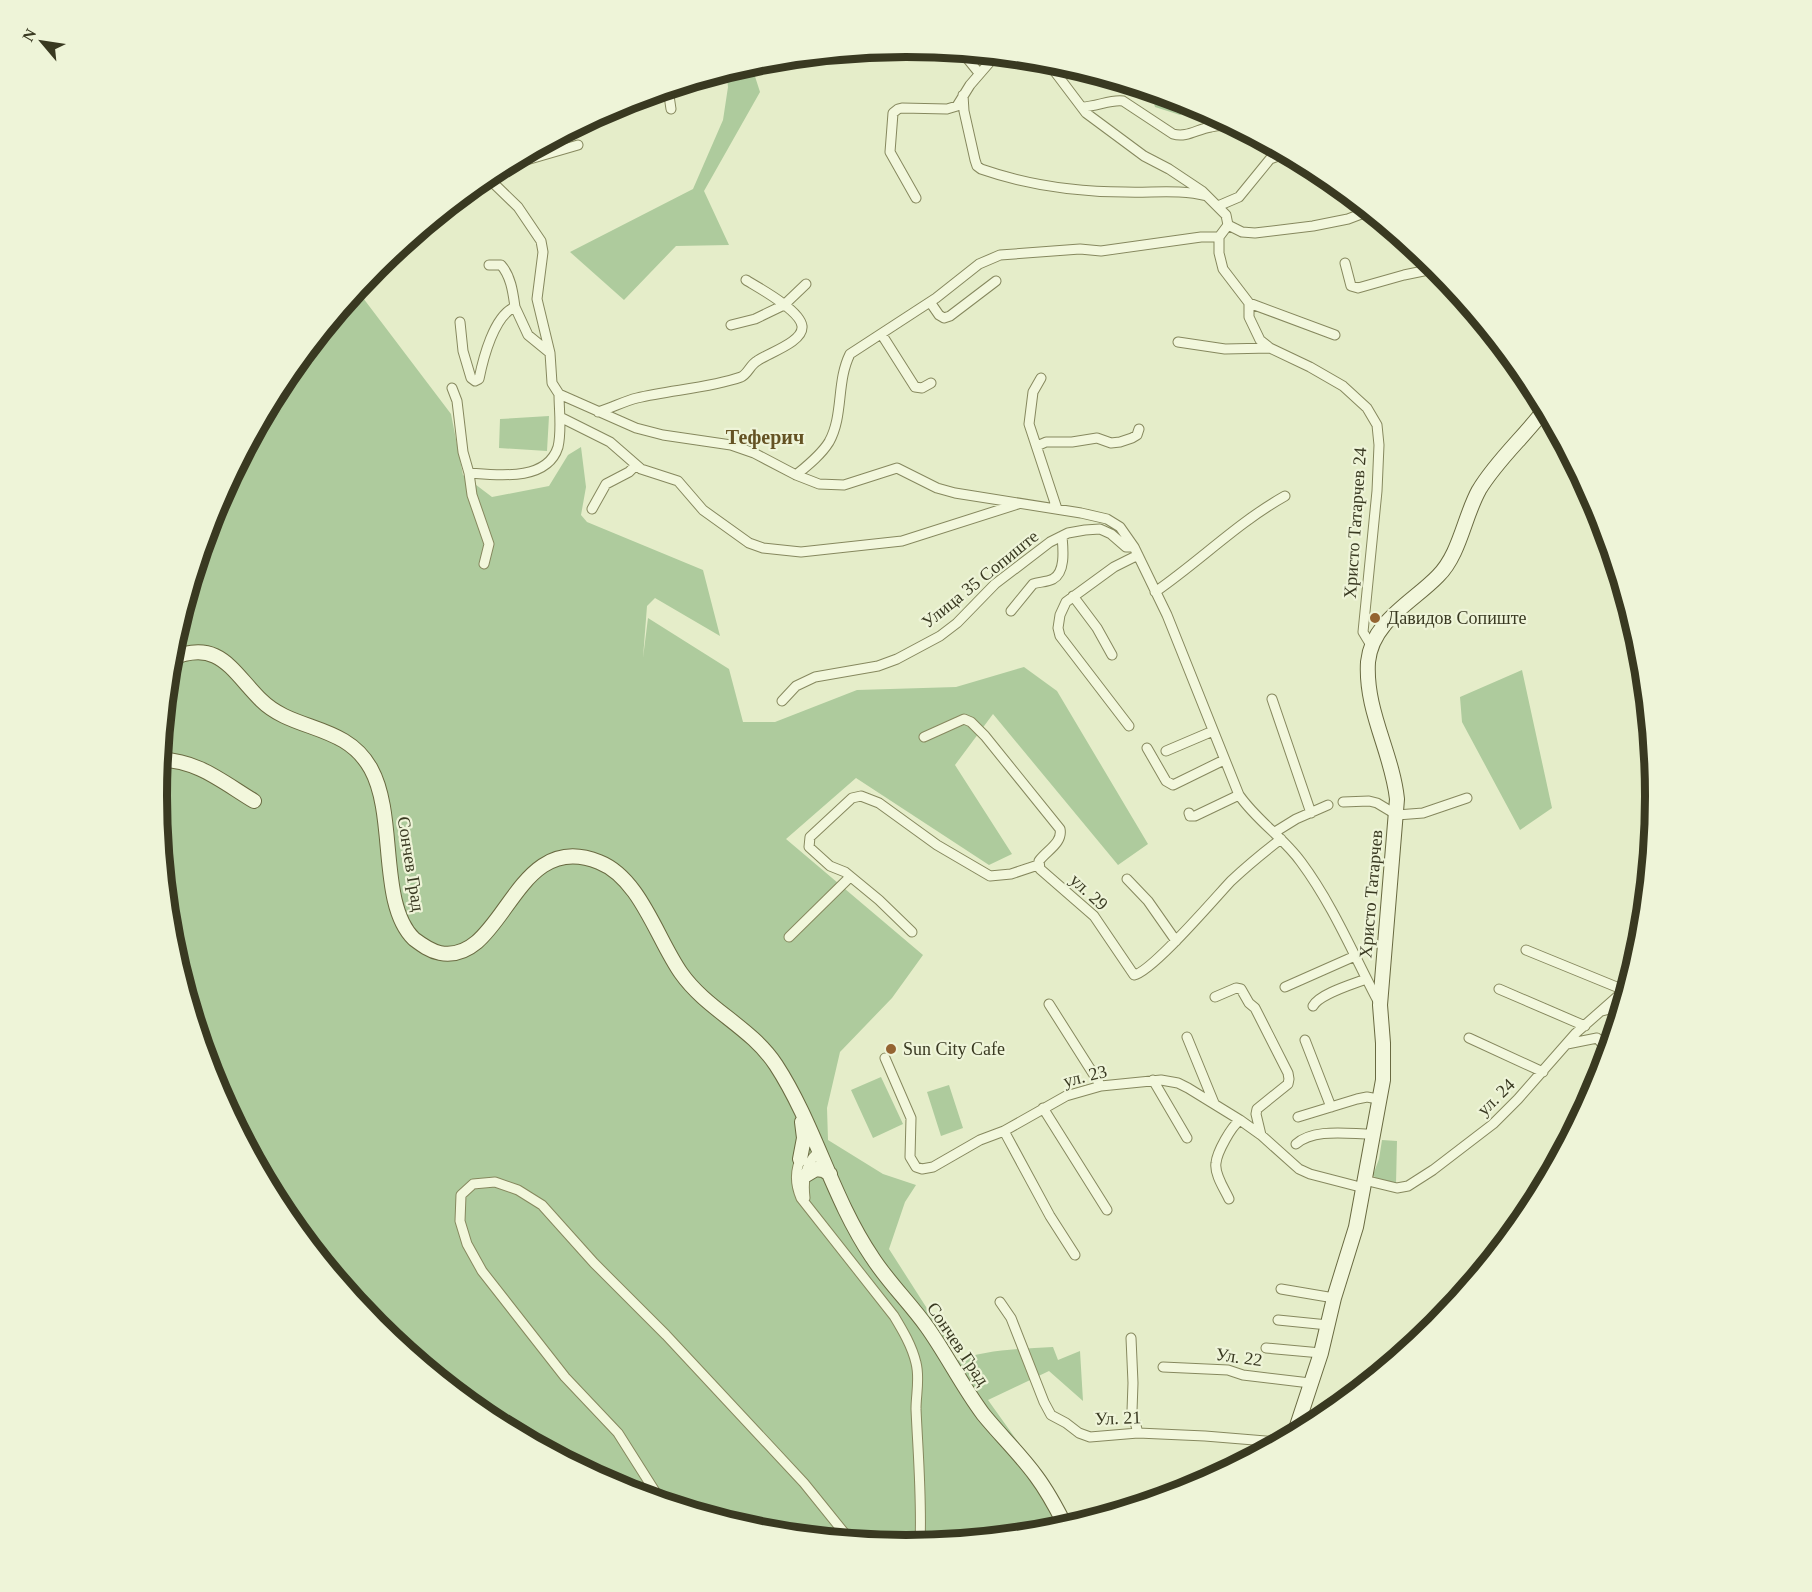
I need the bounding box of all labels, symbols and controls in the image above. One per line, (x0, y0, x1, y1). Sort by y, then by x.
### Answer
north arrow (12, 12, 72, 72)
text: N (19, 25, 40, 44)
district label: Теферич (726, 426, 804, 449)
street label: Христо Татарчев 24 (1340, 447, 1370, 599)
street label: Улица 35 Сопиште (918, 526, 1042, 632)
place label: Давидов Сопиште (1387, 608, 1527, 628)
marker: Давидов Сопиште (1368, 611, 1382, 625)
street label: Сончев Град (394, 815, 428, 913)
street label: Христо Татарчев (1355, 829, 1387, 959)
street label: ул. 29 (1066, 870, 1112, 914)
place label: Sun City Cafe (903, 1039, 1005, 1059)
marker: Sun City Cafe (884, 1042, 898, 1056)
street label: ул. 23 (1061, 1061, 1109, 1091)
street label: ул. 24 (1473, 1074, 1519, 1120)
street label: Сончев Град (923, 1299, 993, 1389)
street label: Ул. 22 (1214, 1344, 1264, 1370)
street label: Ул. 21 (1094, 1407, 1142, 1429)

